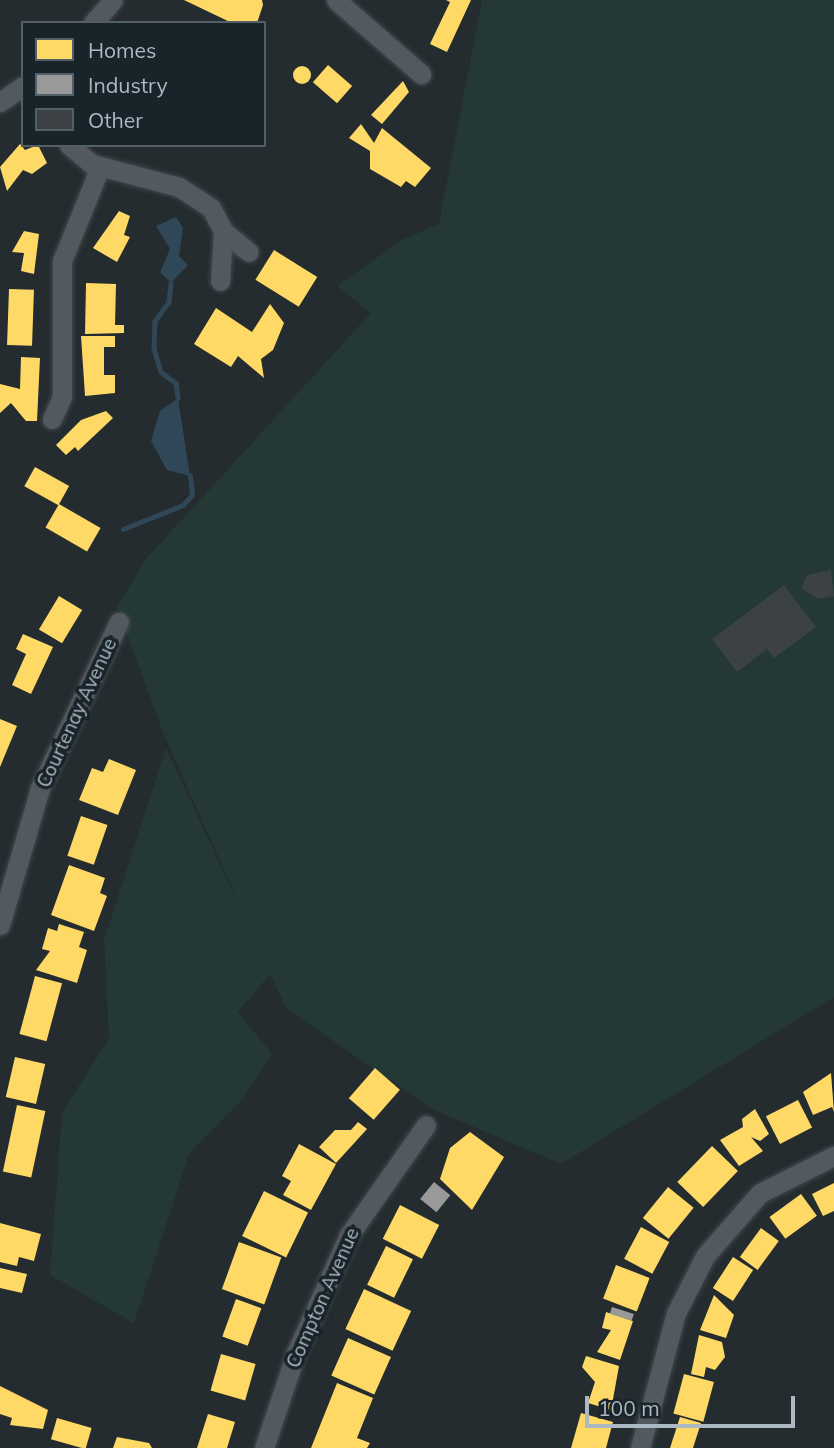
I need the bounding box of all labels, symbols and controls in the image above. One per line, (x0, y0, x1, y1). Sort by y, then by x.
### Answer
legend (21, 21, 266, 147)
text: Homes (88, 37, 156, 63)
text: Industry (88, 72, 168, 98)
text: Other (88, 107, 143, 133)
street label: Courtenay Avenue (32, 635, 122, 791)
street label: Compton Avenue (282, 1224, 364, 1372)
scale bar (589, 1382, 799, 1426)
text: 100 m (598, 1395, 660, 1421)

